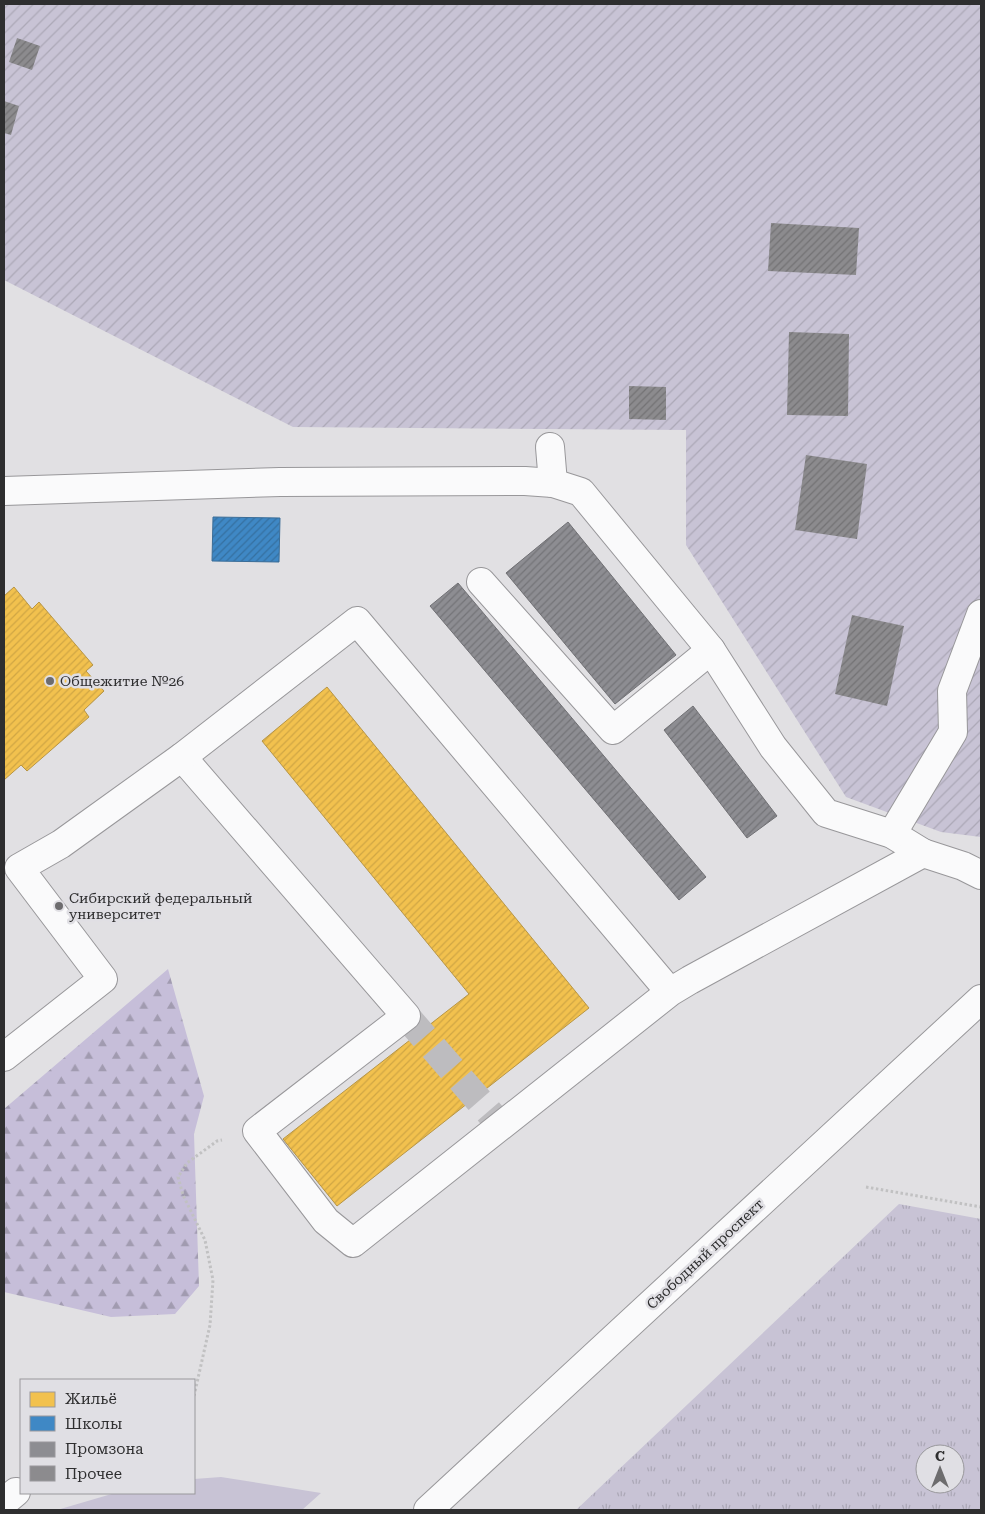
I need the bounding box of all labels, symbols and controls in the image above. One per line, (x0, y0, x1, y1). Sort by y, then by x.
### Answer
place label: Общежитие №26 (60, 673, 184, 689)
marker: Общежитие №26 (44, 675, 56, 687)
place label: Сибирский федеральный университет (69, 890, 252, 922)
marker: Сибирский федеральный университет (53, 900, 65, 912)
street label: Свободный проспект (643, 1196, 767, 1312)
legend (20, 1379, 195, 1494)
text: Жильё (65, 1390, 117, 1408)
text: Школы (65, 1415, 122, 1433)
text: Промзона (65, 1440, 143, 1458)
north arrow (915, 1444, 965, 1494)
text: С (935, 1448, 945, 1464)
text: Прочее (65, 1465, 122, 1483)

